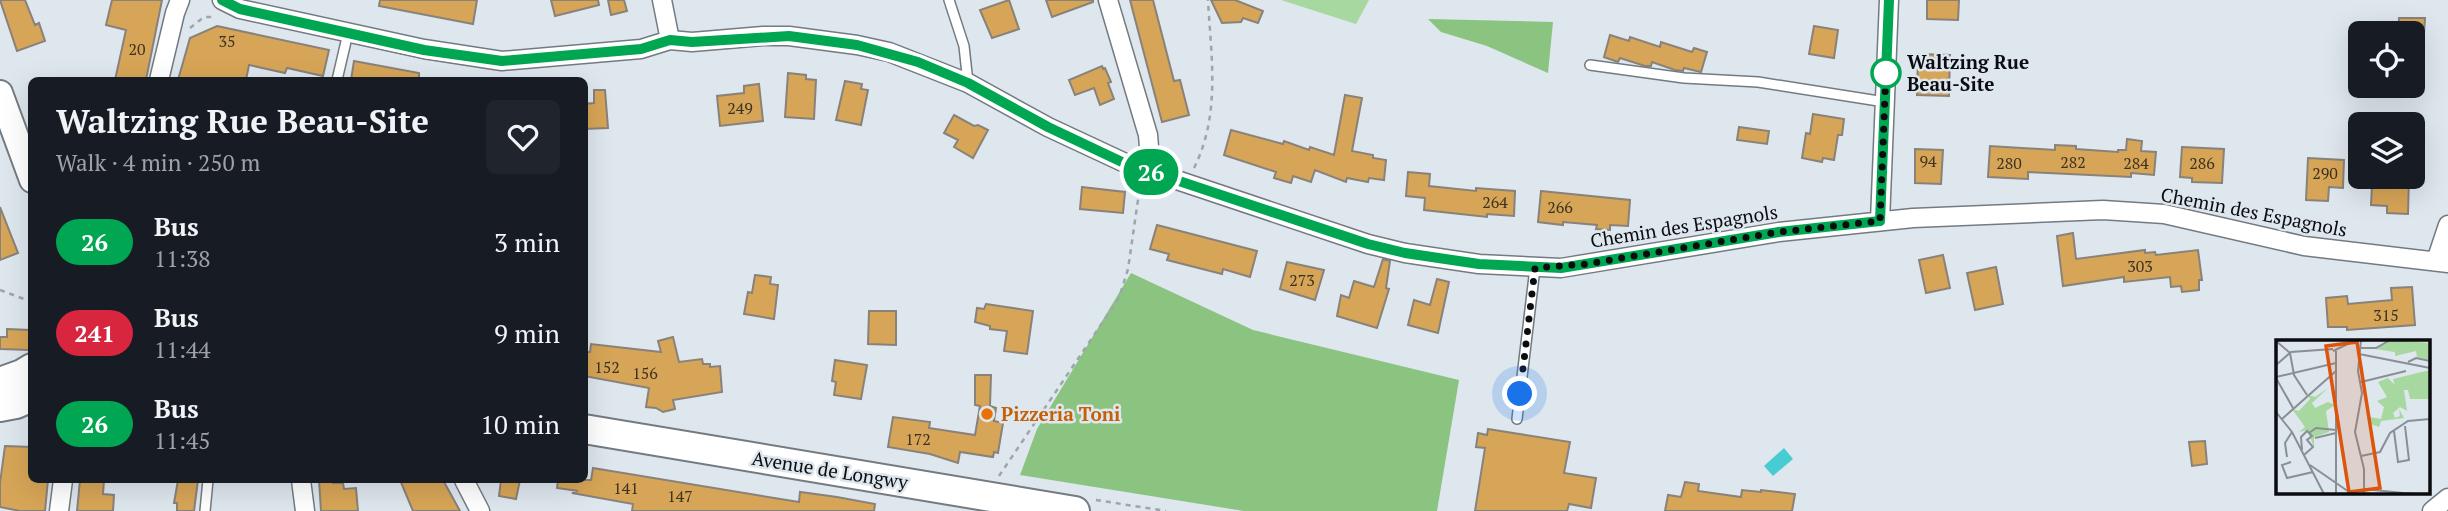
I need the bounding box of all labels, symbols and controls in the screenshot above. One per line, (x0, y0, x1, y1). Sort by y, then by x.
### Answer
map controls (2348, 21, 2425, 189)
button: locate (2348, 21, 2425, 98)
house number: 35 (218, 30, 236, 52)
house number: 20 (128, 38, 146, 60)
place label: Waltzing Rue Beau-Site (1907, 49, 2029, 96)
marker: Waltzing Rue Beau-Site (1871, 58, 1901, 88)
house number: 249 (727, 97, 753, 119)
text: Waltzing Rue Beau-Site (56, 99, 429, 142)
button: heart (486, 100, 560, 174)
button: layers (2348, 112, 2425, 189)
text: Walk · 4 min · 250 m (56, 147, 260, 178)
line badge: 26 (1120, 149, 1182, 195)
house number: 94 (1919, 150, 1937, 172)
house number: 282 (2060, 151, 2086, 173)
house number: 280 (1996, 152, 2022, 174)
house number: 284 (2123, 152, 2149, 174)
house number: 286 (2189, 152, 2215, 174)
text: 26 (1137, 156, 1165, 188)
house number: 290 (2312, 162, 2338, 184)
street label: Chemin des Espagnols (2159, 181, 2349, 242)
house number: 264 (1482, 191, 1508, 213)
house number: 266 (1547, 196, 1573, 218)
street label: Chemin des Espagnols (1588, 198, 1779, 253)
text: Bus (154, 209, 199, 243)
text: 3 min (494, 225, 560, 259)
text: 26 (81, 226, 108, 258)
text: 11:38 (154, 243, 211, 274)
house number: 303 (2127, 255, 2153, 277)
house number: 273 (1289, 269, 1315, 291)
text: Bus (154, 300, 199, 334)
house number: 315 (2373, 304, 2399, 326)
text: 9 min (494, 316, 560, 350)
text: 241 (74, 317, 115, 349)
text: 11:44 (154, 334, 211, 365)
inset map (2276, 340, 2430, 494)
house number: 152 (594, 356, 620, 378)
house number: 156 (632, 362, 658, 384)
your location (1502, 376, 1537, 411)
text: Bus (154, 391, 199, 425)
place label: Pizzeria Toni (1001, 401, 1120, 426)
marker: Pizzeria Toni (979, 406, 995, 422)
text: 10 min (480, 407, 560, 441)
text: 26 (81, 408, 108, 440)
text: 11:45 (154, 425, 211, 456)
house number: 172 (905, 428, 931, 450)
street label: Avenue de Longwy (750, 445, 910, 494)
house number: 141 (613, 477, 639, 499)
house number: 147 (667, 485, 693, 507)

